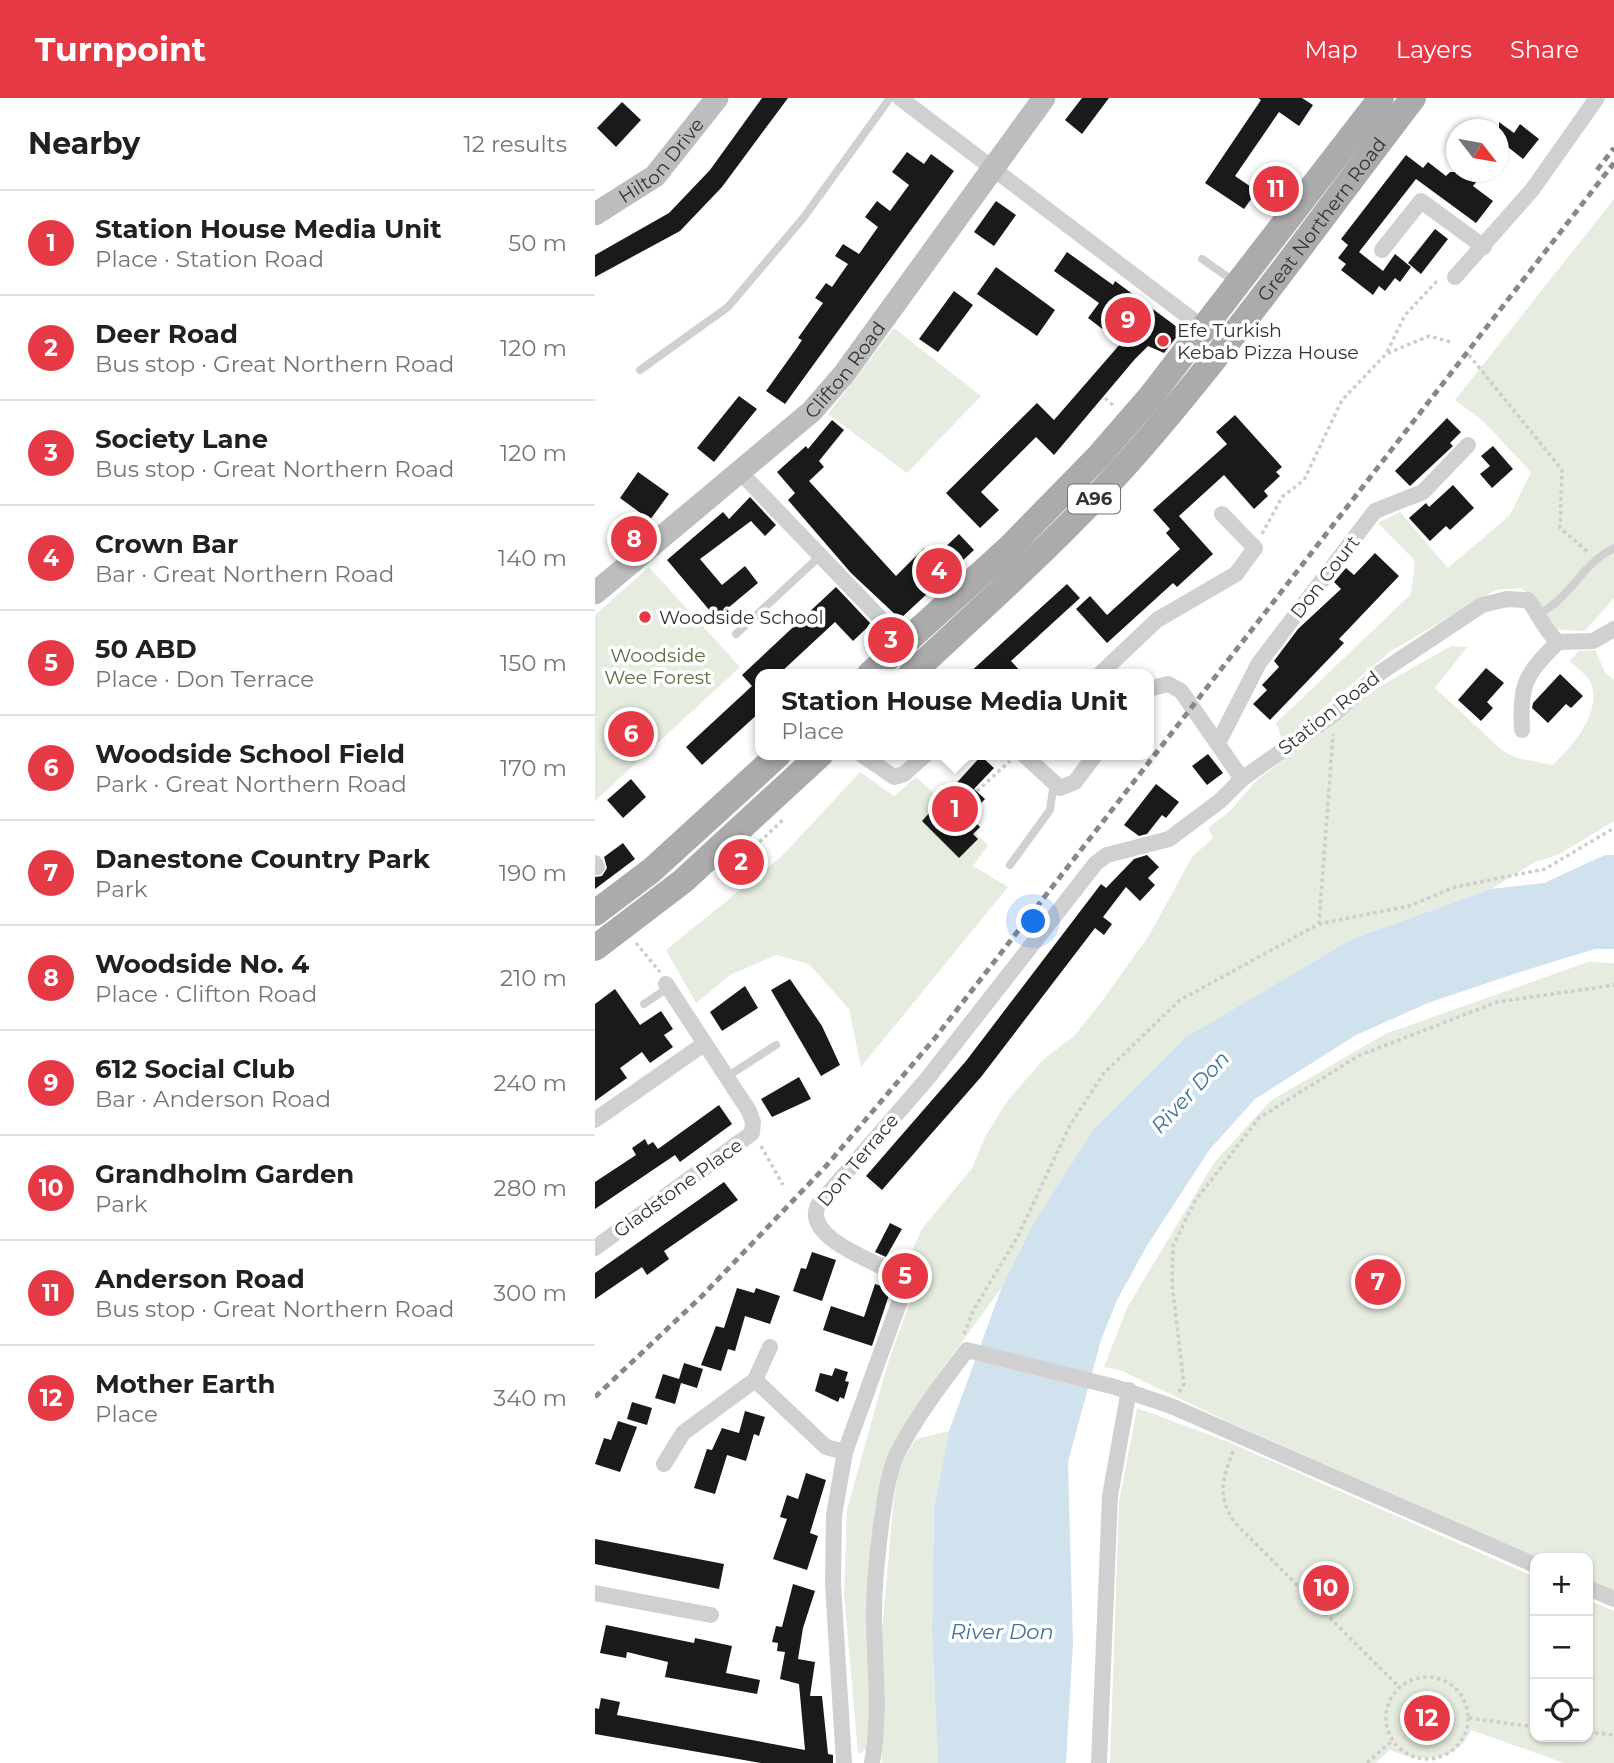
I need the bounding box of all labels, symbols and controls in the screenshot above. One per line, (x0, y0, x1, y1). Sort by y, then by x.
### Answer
text: Turnpoint (35, 29, 206, 69)
text: Map (1304, 35, 1358, 64)
text: Layers (1396, 35, 1472, 64)
text: Share (1510, 35, 1579, 64)
street label: Hilton Drive (614, 113, 708, 208)
north arrow (1446, 119, 1509, 182)
text: Nearby (28, 125, 140, 162)
text: 12 results (464, 130, 567, 158)
street label: Great Northern Road (1252, 133, 1391, 306)
pin: 11 (1253, 163, 1299, 215)
text: Station House Media Unit (95, 213, 441, 245)
text: 1 (46, 229, 56, 257)
text: 50 m (508, 229, 567, 257)
text: Place · Station Road (95, 245, 324, 273)
pin: 9 (1105, 294, 1151, 346)
street label: Clifton Road (800, 317, 890, 423)
text: Deer Road (95, 318, 238, 350)
place label: Efe Turkish Kebab Pizza House (1177, 319, 1359, 364)
marker: Efe Turkish Kebab Pizza House (1155, 333, 1171, 349)
text: 2 (44, 334, 58, 362)
text: 120 m (500, 334, 567, 362)
text: Bus stop · Great Northern Road (95, 350, 454, 378)
text: Society Lane (95, 423, 268, 455)
text: 3 (44, 439, 58, 467)
text: 120 m (500, 439, 567, 467)
text: Bus stop · Great Northern Road (95, 455, 454, 483)
road number: A96 (1068, 484, 1120, 514)
pin: 8 (611, 513, 657, 565)
text: Crown Bar (95, 528, 238, 560)
street label: Don Court (1286, 531, 1365, 623)
text: 4 (43, 544, 59, 572)
text: 140 m (498, 544, 567, 572)
pin: 4 (916, 545, 962, 597)
text: Bar · Great Northern Road (95, 560, 394, 588)
place label: Woodside School (659, 606, 824, 629)
marker: Woodside School (637, 609, 653, 625)
pin: 3 (868, 614, 914, 666)
text: 50 ABD (95, 633, 197, 665)
park label: Woodside Wee Forest (604, 644, 712, 689)
text: 5 (44, 649, 58, 677)
text: 150 m (500, 649, 567, 677)
text: Place · Don Terrace (95, 665, 314, 693)
street label: Station Road (1274, 666, 1384, 760)
popup (755, 669, 1154, 760)
text: Station House Media Unit (781, 685, 1128, 717)
pin: 6 (608, 708, 654, 760)
text: Place (781, 717, 844, 745)
text: Woodside School Field (95, 738, 405, 770)
text: 6 (44, 754, 58, 782)
text: 170 m (500, 754, 567, 782)
text: Park · Great Northern Road (95, 770, 407, 798)
pin: 1 (932, 783, 978, 835)
pin: 2 (718, 836, 764, 888)
text: Danestone Country Park (95, 843, 430, 875)
text: 7 (44, 859, 58, 887)
text: 190 m (499, 859, 567, 887)
text: Park (95, 875, 148, 903)
your location (1016, 904, 1050, 938)
text: Woodside No. 4 (95, 948, 309, 980)
text: 8 (43, 964, 59, 992)
text: 210 m (500, 964, 567, 992)
text: Place · Clifton Road (95, 980, 317, 1008)
water label: River Don (1146, 1046, 1234, 1138)
text: 612 Social Club (95, 1053, 295, 1085)
text: 9 (44, 1069, 58, 1097)
text: 240 m (494, 1069, 567, 1097)
text: Bar · Anderson Road (95, 1085, 331, 1113)
street label: Don Terrace (812, 1109, 904, 1211)
street label: Gladstone Place (609, 1134, 747, 1242)
text: Grandholm Garden (95, 1158, 354, 1190)
text: 10 (39, 1174, 63, 1202)
text: 280 m (494, 1174, 567, 1202)
text: Park (95, 1190, 148, 1218)
pin: 5 (882, 1250, 928, 1302)
pin: 7 (1355, 1256, 1401, 1308)
text: Anderson Road (95, 1263, 305, 1295)
text: 11 (42, 1279, 60, 1307)
text: 300 m (493, 1279, 567, 1307)
text: Bus stop · Great Northern Road (95, 1295, 454, 1323)
text: Mother Earth (95, 1368, 275, 1400)
text: 12 (40, 1384, 62, 1412)
text: 340 m (493, 1384, 567, 1412)
text: Place (95, 1400, 158, 1428)
map controls (1530, 1553, 1593, 1742)
button: + (1530, 1553, 1593, 1616)
pin: 10 (1303, 1562, 1349, 1614)
button: − (1530, 1616, 1593, 1679)
water label: River Don (950, 1619, 1054, 1644)
button: locate (1530, 1679, 1593, 1742)
pin: 12 (1404, 1692, 1450, 1744)

